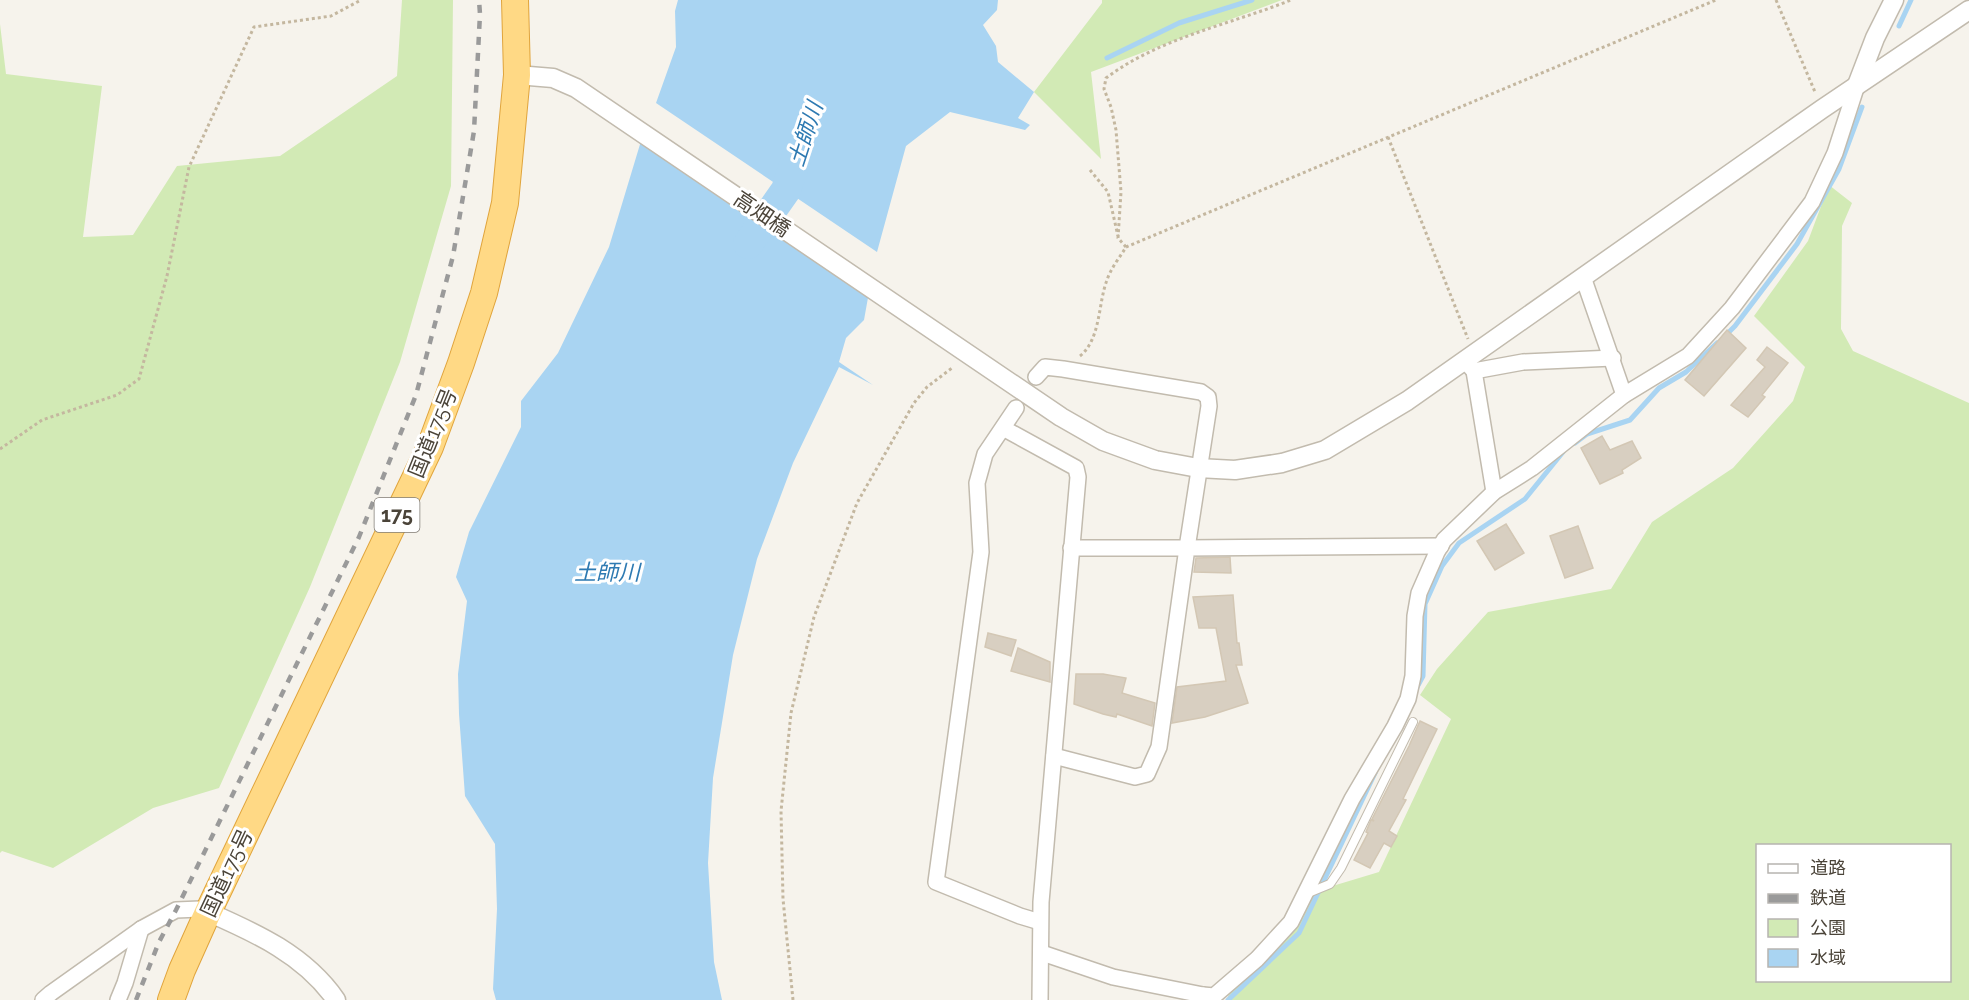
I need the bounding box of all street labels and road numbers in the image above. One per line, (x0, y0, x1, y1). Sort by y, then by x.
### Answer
street label: 高畑橋 (729, 186, 795, 242)
street label: 国道175号 (403, 384, 462, 481)
road number: 175 (374, 498, 420, 532)
street label: 国道175号 (195, 825, 258, 921)

